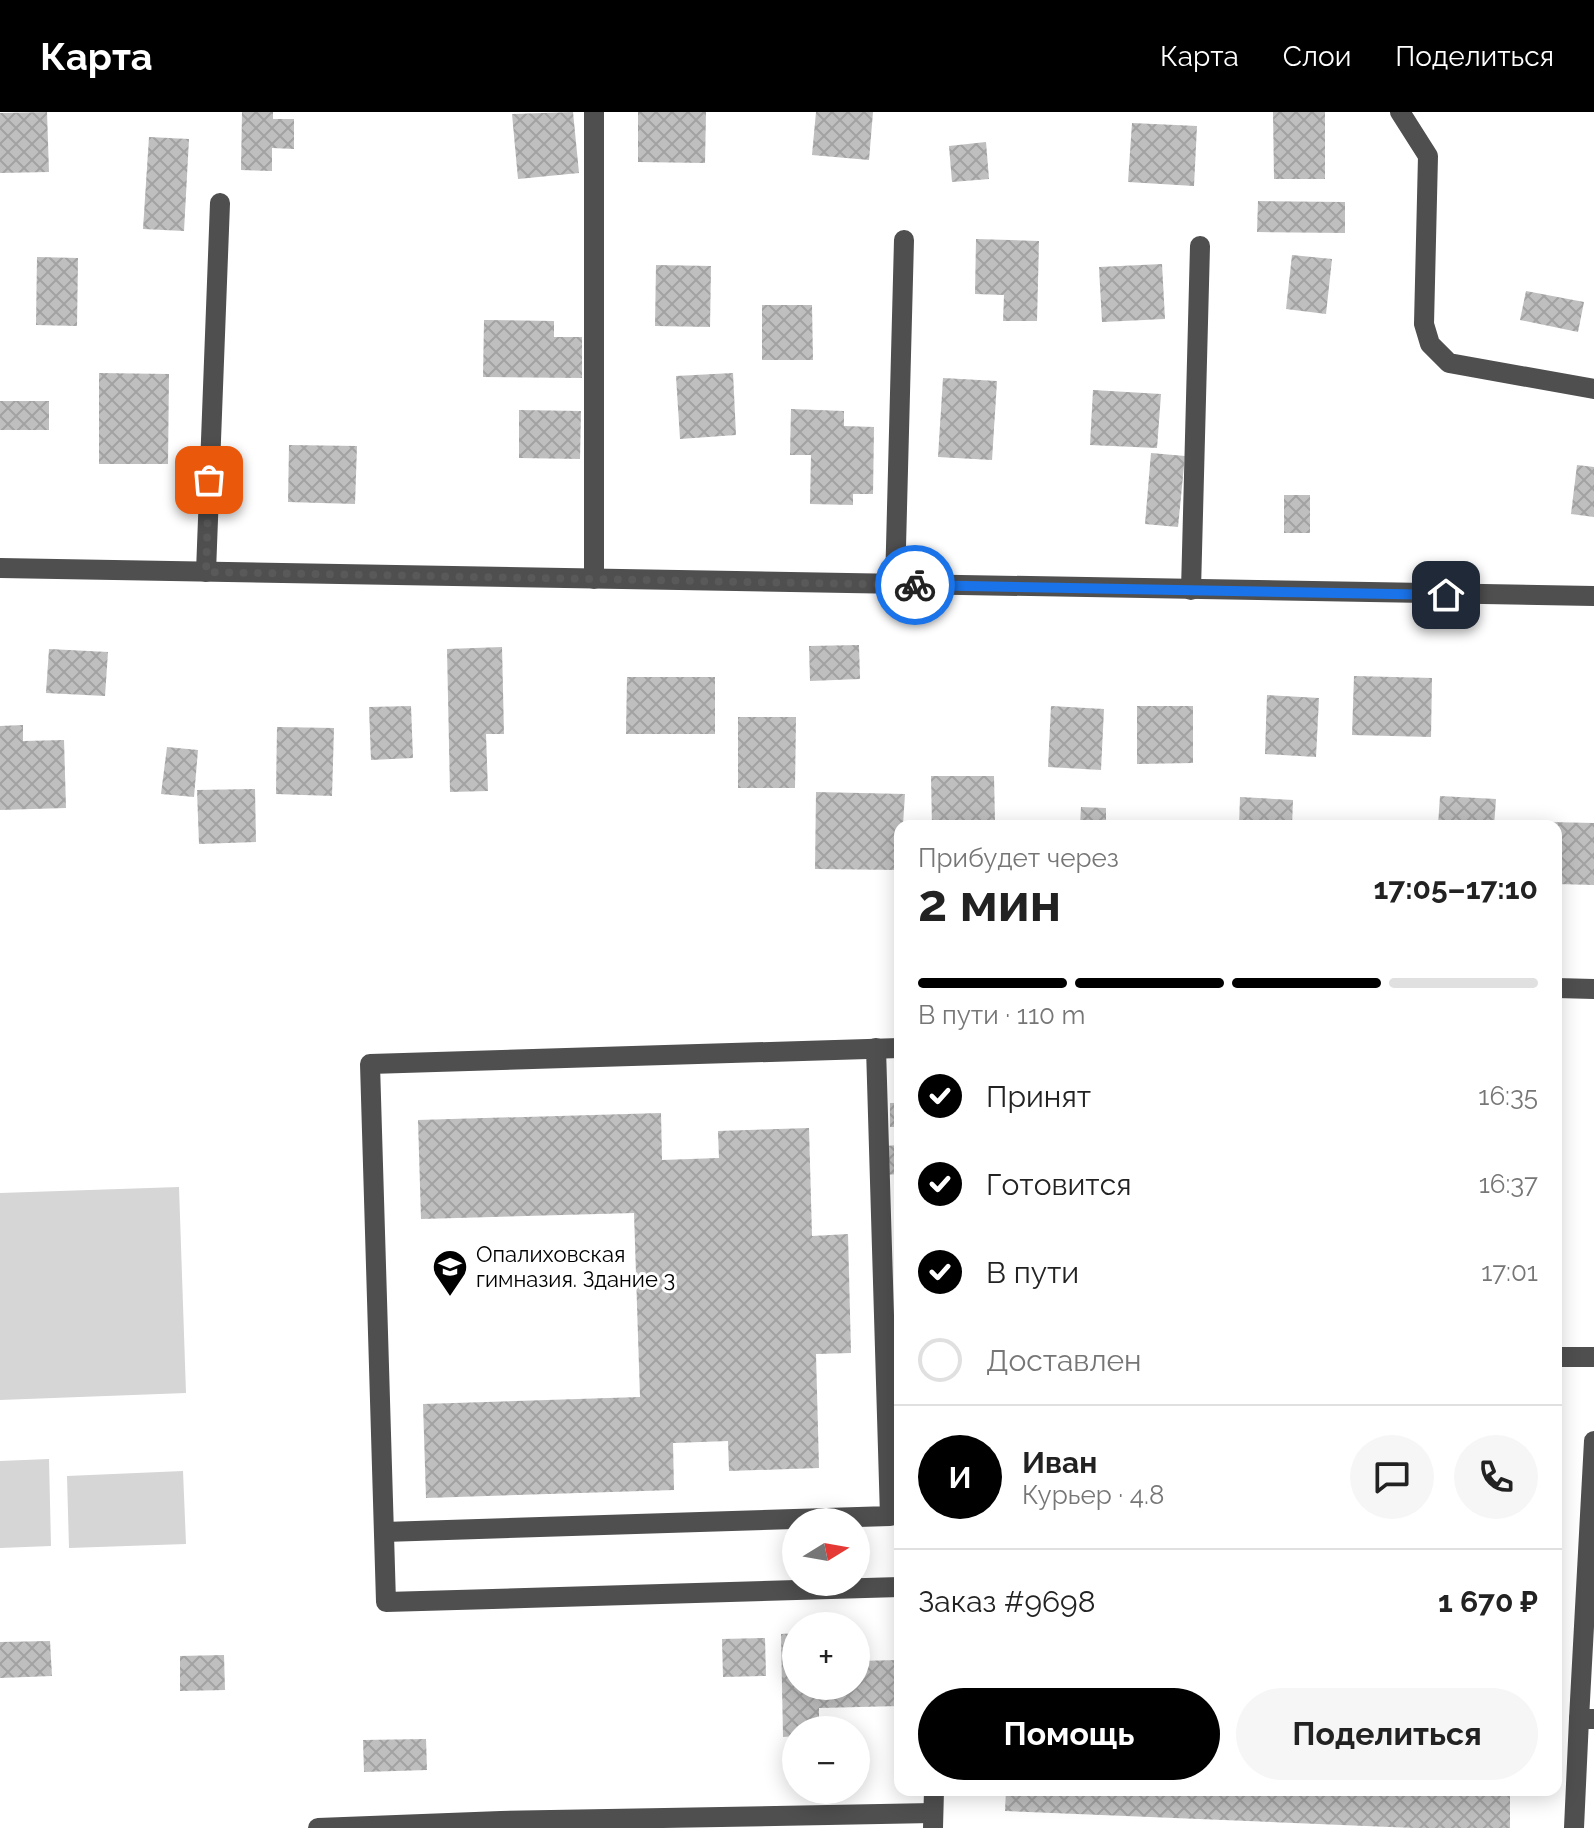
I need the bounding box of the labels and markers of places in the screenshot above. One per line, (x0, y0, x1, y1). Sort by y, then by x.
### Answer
pin (175, 446, 243, 514)
pin (1412, 561, 1480, 629)
place label: Опалиховская гимназия. Здание 3 (476, 1241, 675, 1292)
school or university icon: Опалиховская гимназия. Здание 3 (431, 1248, 469, 1298)

